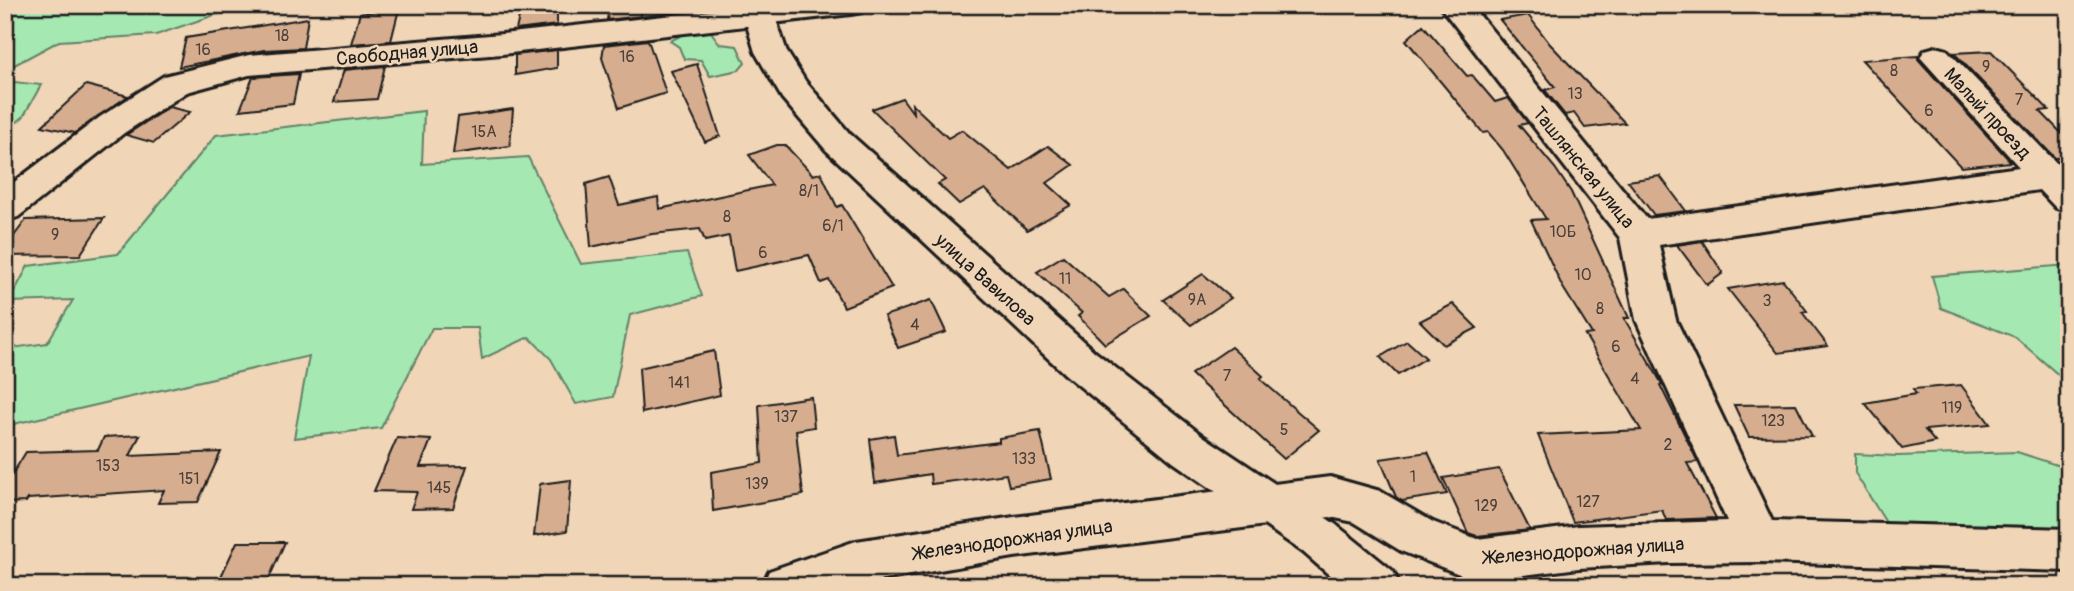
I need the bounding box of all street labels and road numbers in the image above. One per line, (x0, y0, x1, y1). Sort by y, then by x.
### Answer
street label: Свободная улица (335, 35, 479, 71)
street label: Малый проезд (1939, 63, 2036, 165)
street label: Ташлянская улица (1527, 102, 1640, 234)
street label: улица Вавилова (929, 228, 1041, 331)
street label: Железнодорожная улица (909, 514, 1114, 566)
street label: Железнодорожная улица (1480, 532, 1685, 570)

